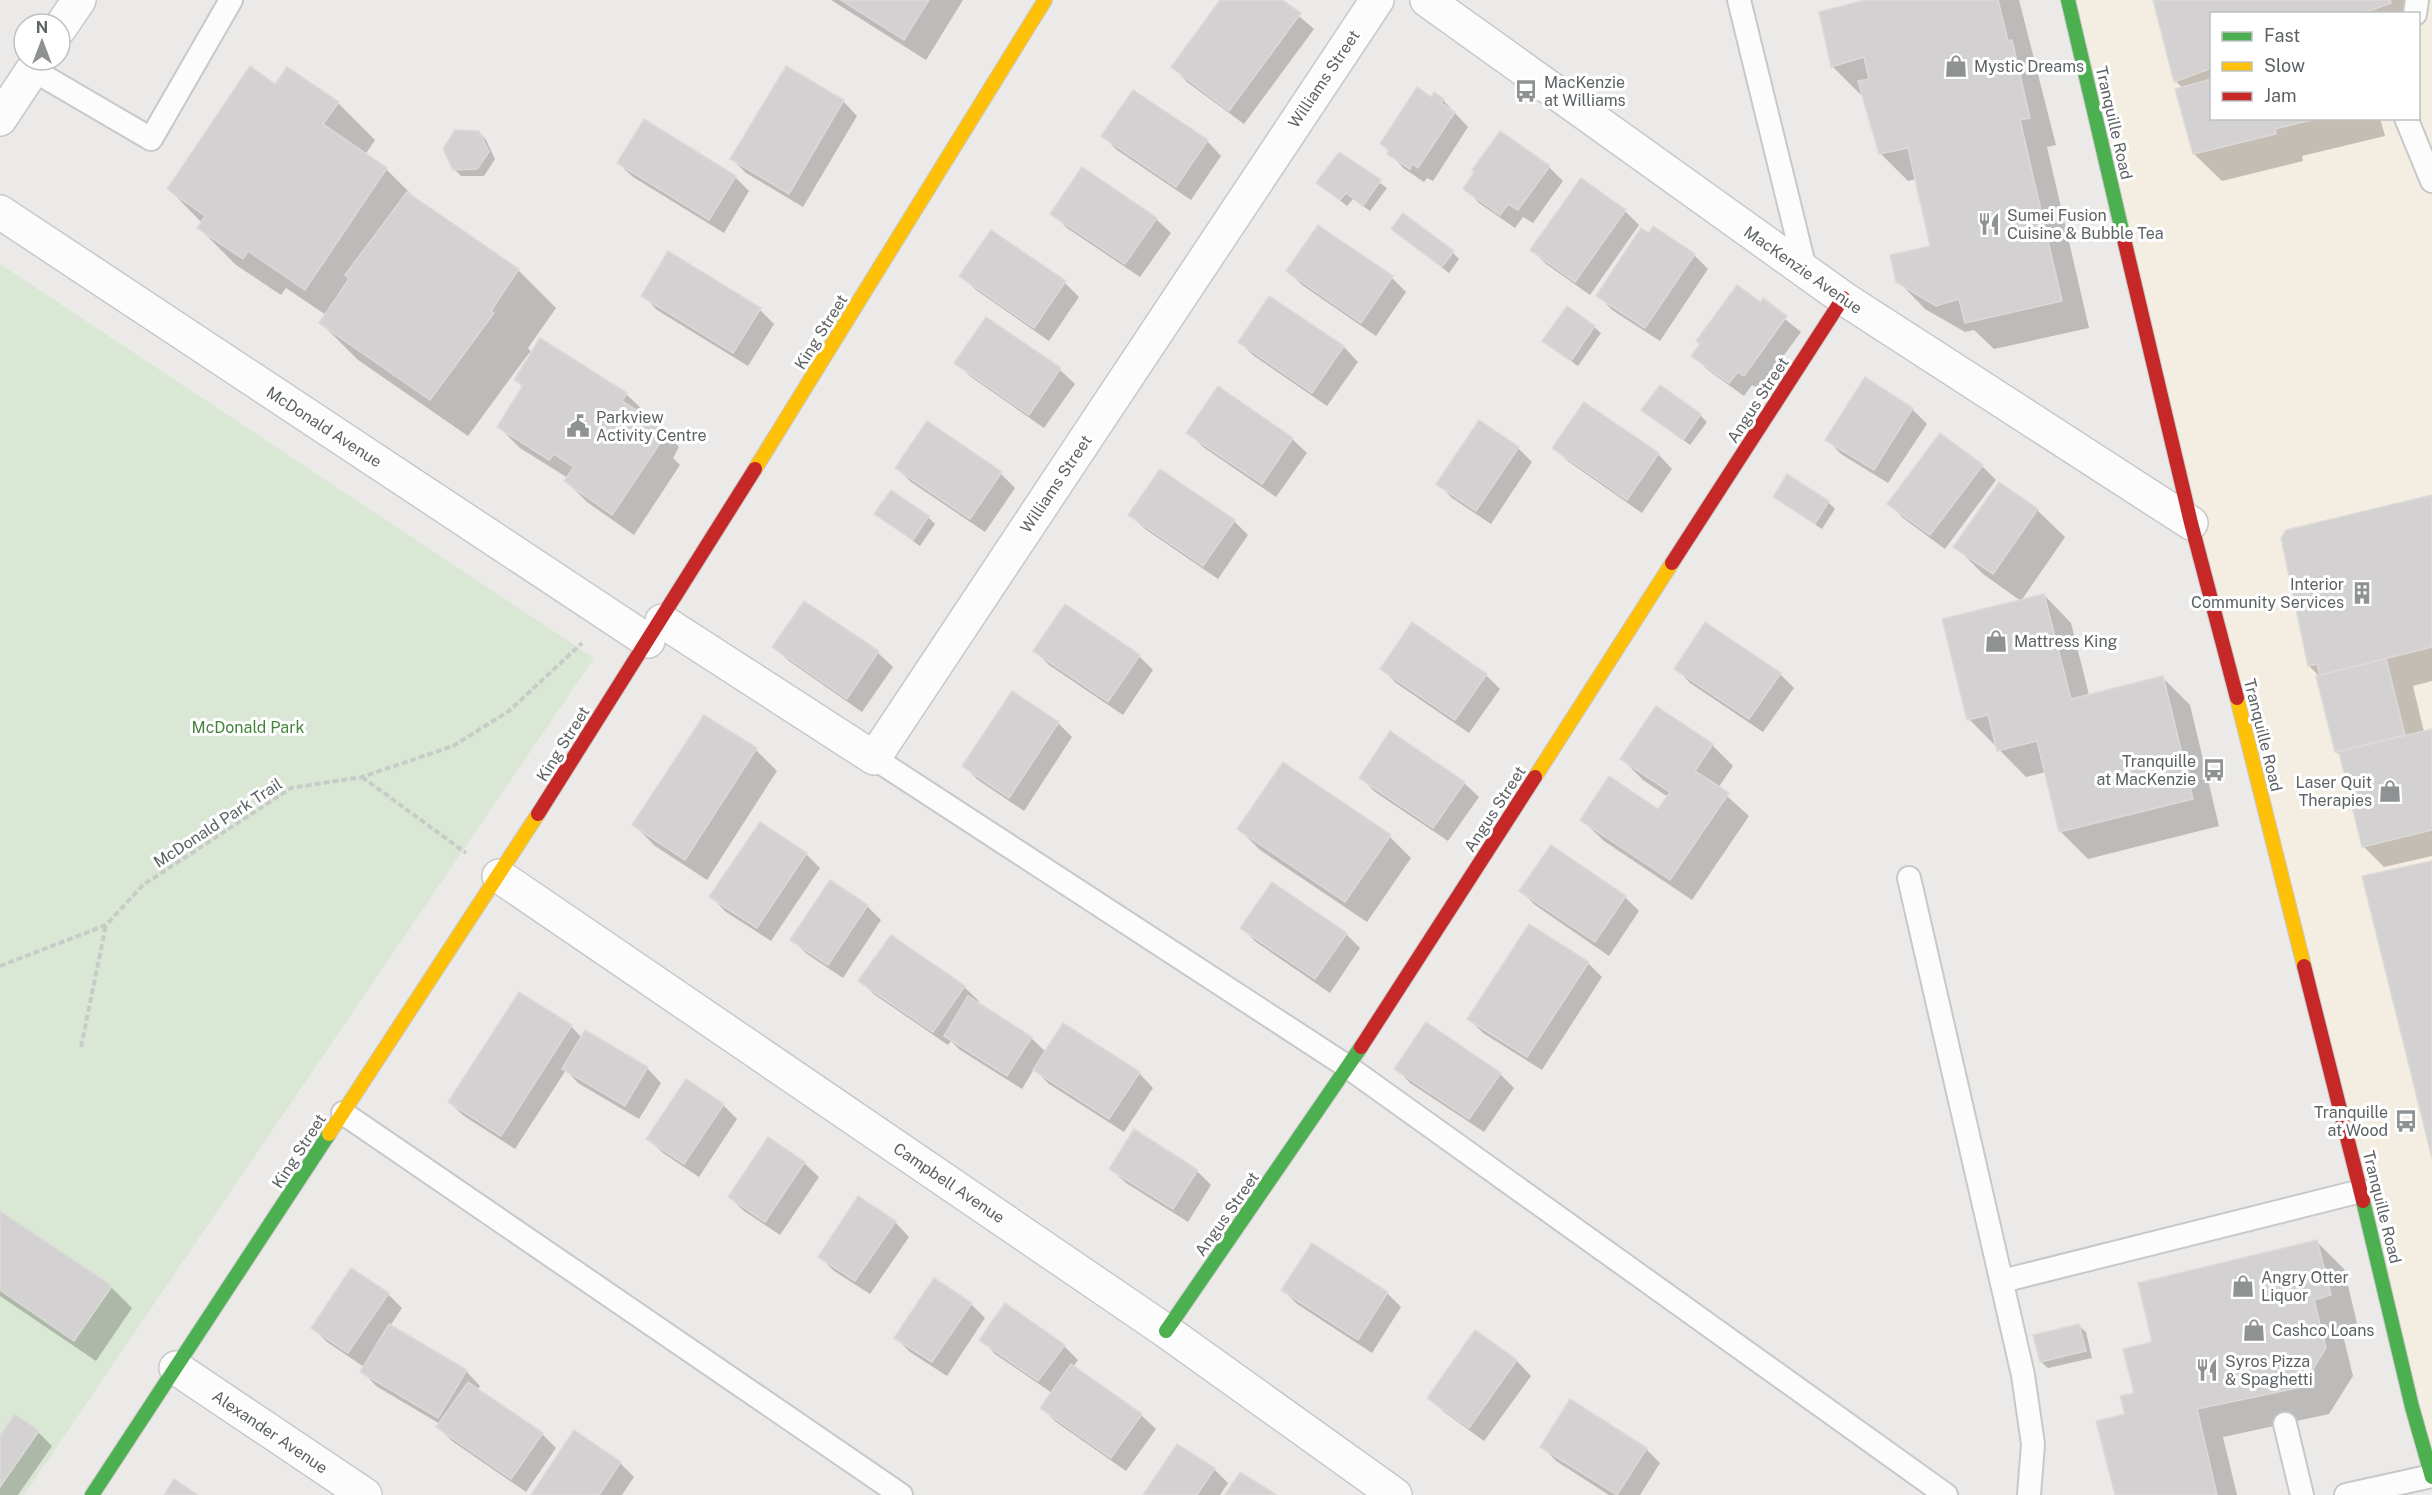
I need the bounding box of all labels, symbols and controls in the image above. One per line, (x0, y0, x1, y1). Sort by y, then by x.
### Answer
north arrow (12, 12, 72, 72)
legend (2210, 12, 2420, 120)
text: N (36, 18, 48, 37)
text: Fast (2264, 25, 2300, 46)
street label: Williams Street (1284, 26, 1364, 132)
shop icon: Mystic Dreams (1943, 53, 1969, 79)
text: Slow (2264, 55, 2305, 76)
place label: Mystic Dreams (1974, 57, 2084, 76)
street label: Tranquille Road (2092, 64, 2136, 182)
place label: MacKenzie at Williams (1544, 73, 1626, 110)
bus stop icon: MacKenzie at Williams (1513, 78, 1539, 104)
text: Jam (2264, 85, 2297, 106)
place label: Sumei Fusion Cuisine & Bubble Tea (2007, 206, 2164, 243)
restaurant icon: Sumei Fusion Cuisine & Bubble Tea (1976, 211, 2002, 237)
street label: MacKenzie Avenue (1740, 222, 1866, 318)
street label: King Street (790, 291, 852, 373)
street label: Angus Street (1723, 354, 1793, 446)
street label: McDonald Avenue (263, 383, 385, 471)
place label: Parkview Activity Centre (596, 408, 707, 445)
public building icon: Parkview Activity Centre (565, 413, 591, 439)
street label: Williams Street (1016, 431, 1096, 537)
place label: Interior Community Services (2191, 575, 2344, 612)
building icon: Interior Community Services (2349, 580, 2375, 606)
shop icon: Mattress King (1983, 628, 2009, 654)
place label: Mattress King (2014, 632, 2118, 651)
street label: Tranquille Road (2240, 677, 2286, 793)
street label: King Street (532, 703, 594, 785)
park label: McDonald Park (192, 718, 304, 737)
place label: Tranquille at MacKenzie (2096, 752, 2196, 789)
bus stop icon: Tranquille at MacKenzie (2201, 757, 2227, 783)
street label: Angus Street (1460, 763, 1530, 855)
place label: Laser Quit Therapies (2295, 773, 2372, 810)
street label: McDonald Park Trail (150, 774, 286, 872)
shop icon: Laser Quit Therapies (2377, 778, 2403, 804)
place label: Tranquille at Wood (2314, 1103, 2388, 1140)
bus stop icon: Tranquille at Wood (2393, 1108, 2419, 1134)
street label: King Street (268, 1110, 330, 1192)
street label: Campbell Avenue (890, 1139, 1008, 1227)
street label: Tranquille Road (2359, 1149, 2405, 1265)
street label: Angus Street (1191, 1168, 1263, 1260)
place label: Angry Otter Liquor (2261, 1268, 2349, 1305)
shop icon: Angry Otter Liquor (2230, 1273, 2256, 1299)
shop icon: Cashco Loans (2241, 1317, 2267, 1343)
place label: Cashco Loans (2272, 1321, 2374, 1340)
place label: Syros Pizza & Spaghetti (2225, 1352, 2313, 1389)
restaurant icon: Syros Pizza & Spaghetti (2194, 1357, 2220, 1383)
street label: Alexander Avenue (209, 1386, 331, 1478)

